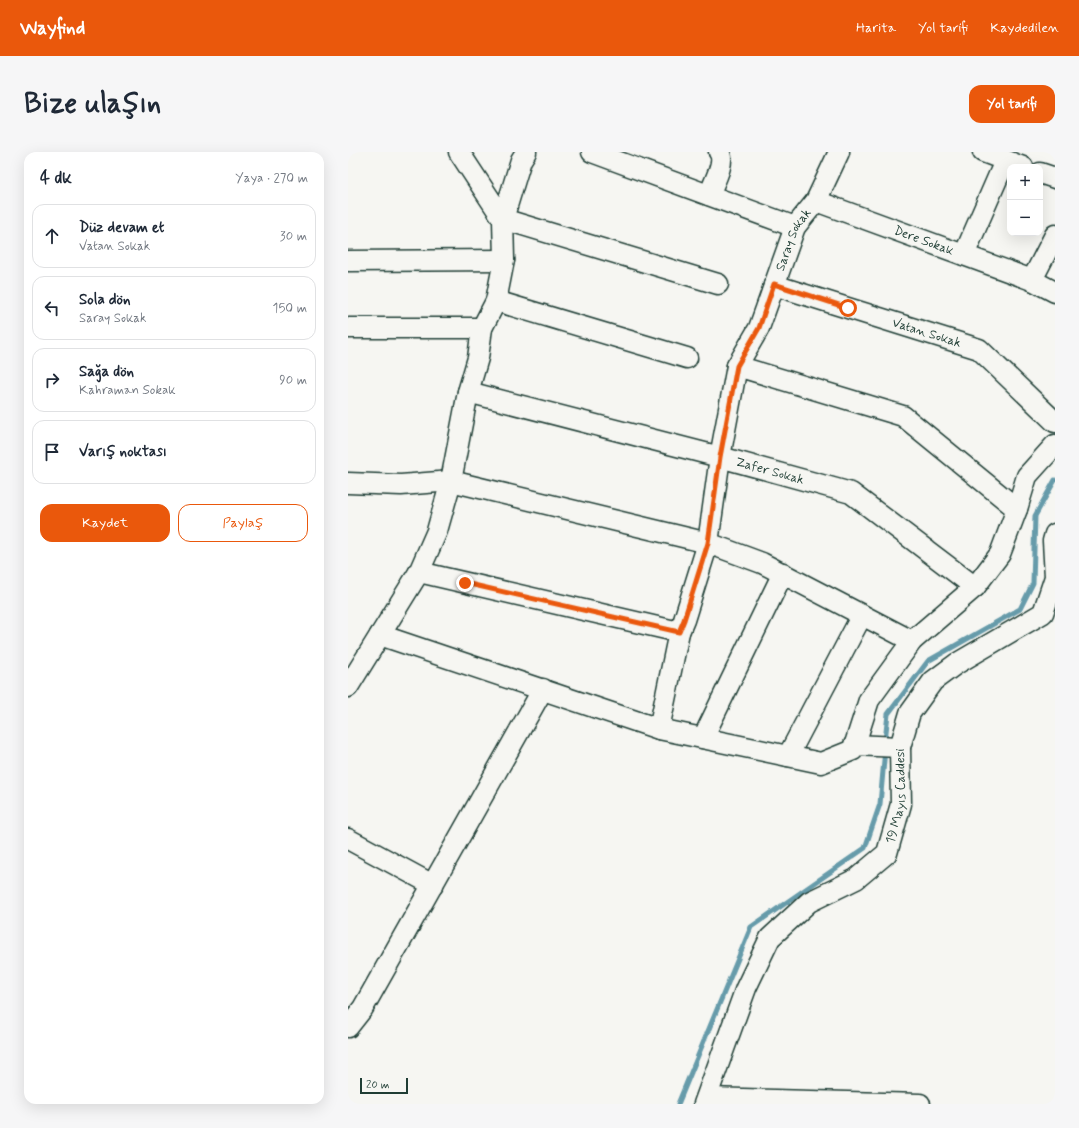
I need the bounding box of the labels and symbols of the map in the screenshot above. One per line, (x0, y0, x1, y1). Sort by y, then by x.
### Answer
street label: Saray Sokak (772, 204, 815, 273)
street label: Dere Sokak (892, 222, 957, 259)
route start (839, 299, 857, 317)
street label: Vatan Sokak (890, 314, 964, 352)
street label: Zafer Sokak (734, 453, 807, 488)
route end (456, 574, 474, 592)
street label: 19 Mayıs Caddesi (882, 748, 910, 846)
scale bar (360, 1076, 408, 1095)

